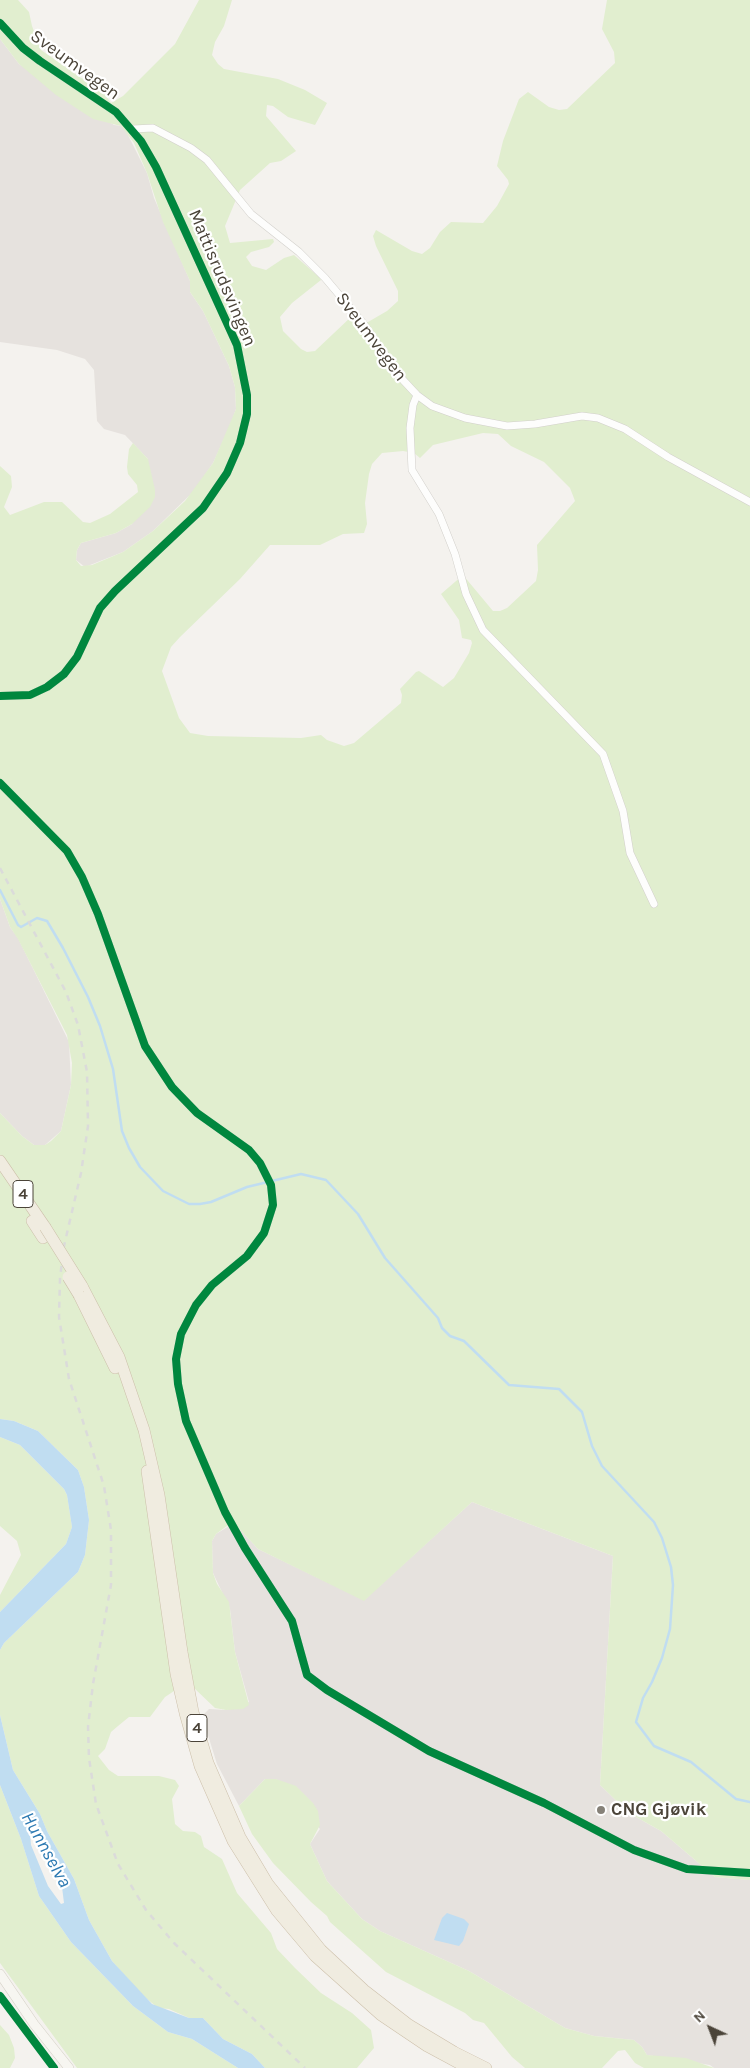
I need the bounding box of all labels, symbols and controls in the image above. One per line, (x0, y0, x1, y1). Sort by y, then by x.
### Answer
street label: Sveumvegen (26, 25, 124, 105)
street label: Mattisrudsvingen (183, 206, 261, 350)
street label: Sveumvegen (331, 288, 411, 386)
road number: 4 (13, 1180, 33, 1208)
road number: 4 (187, 1715, 207, 1742)
place label: CNG Gjøvik (611, 1799, 706, 1821)
marker: CNG Gjøvik (595, 1804, 607, 1816)
water label: Hunnselva (16, 1808, 76, 1892)
north arrow (685, 2003, 735, 2053)
text: N (690, 2007, 709, 2026)

